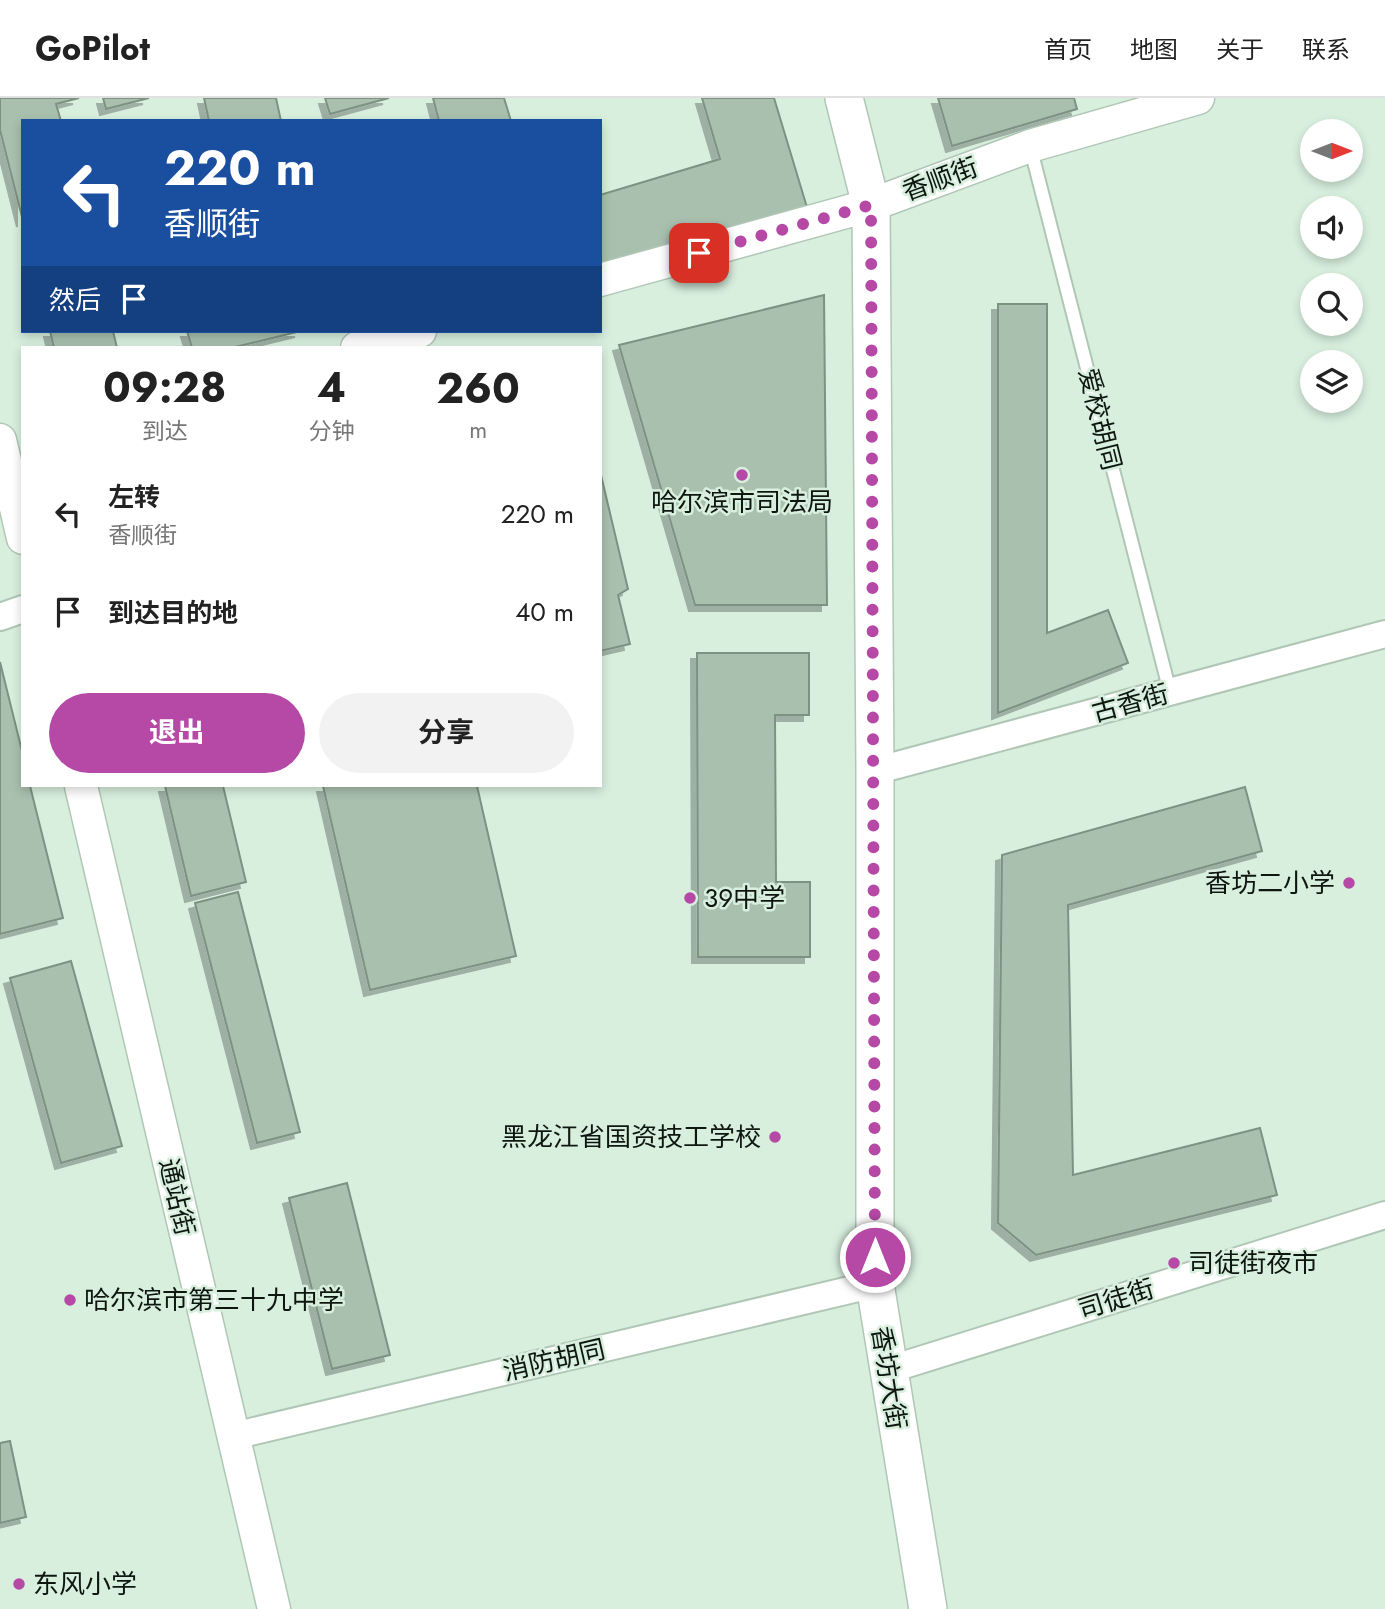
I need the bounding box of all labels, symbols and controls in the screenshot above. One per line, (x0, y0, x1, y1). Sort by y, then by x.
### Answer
text: GoPilot (35, 25, 150, 72)
text: 首页 (1044, 32, 1092, 67)
text: 地图 (1130, 32, 1178, 67)
text: 关于 (1216, 32, 1264, 67)
text: 联系 (1302, 32, 1350, 67)
north arrow (1300, 119, 1363, 182)
map controls (1300, 119, 1363, 413)
text: 220 m (164, 133, 316, 203)
icon: left (49, 147, 140, 238)
street label: 香顺街 (897, 148, 983, 210)
button: sound (1300, 196, 1363, 259)
text: 香顺街 (164, 201, 260, 247)
pin (669, 223, 729, 283)
icon: arrive (680, 234, 718, 272)
button: search (1300, 273, 1363, 336)
icon: arrive (115, 280, 153, 318)
text: 然后 (49, 281, 101, 319)
button: layers (1300, 350, 1363, 413)
text: 09:28 (103, 357, 226, 418)
text: 4 (317, 357, 346, 418)
text: 260 (436, 358, 520, 419)
street label: 爱校胡同 (1069, 364, 1131, 474)
text: m (469, 413, 487, 447)
text: 到达 (142, 414, 188, 448)
text: 分钟 (308, 414, 354, 448)
marker: 哈尔滨市司法局 (734, 467, 750, 483)
text: 左转 (108, 478, 160, 516)
place label: 哈尔滨市司法局 (651, 483, 833, 521)
icon: left (49, 495, 87, 533)
text: 220 m (501, 495, 574, 533)
text: 香顺街 (108, 518, 177, 552)
icon: arrive (49, 593, 87, 631)
text: 40 m (515, 593, 574, 631)
text: 到达目的地 (108, 594, 238, 632)
street label: 古香街 (1087, 675, 1173, 731)
button: 退出 (49, 693, 305, 773)
button: 分享 (319, 693, 574, 773)
place label: 香坊二小学 (1205, 864, 1335, 902)
marker: 香坊二小学 (1341, 875, 1357, 891)
place label: 39中学 (704, 879, 785, 917)
marker: 39中学 (682, 890, 698, 906)
place label: 黑龙江省国资技工学校 (501, 1118, 761, 1156)
marker: 黑龙江省国资技工学校 (767, 1129, 783, 1145)
street label: 通站街 (150, 1155, 204, 1239)
position arrow (838, 1220, 912, 1294)
place label: 司徒街夜市 (1188, 1244, 1318, 1282)
marker: 司徒街夜市 (1166, 1255, 1182, 1271)
street label: 司徒街 (1073, 1269, 1159, 1329)
place label: 哈尔滨市第三十九中学 (84, 1281, 344, 1319)
marker: 哈尔滨市第三十九中学 (62, 1292, 78, 1308)
street label: 香坊大街 (862, 1324, 916, 1432)
street label: 消防胡同 (499, 1330, 609, 1390)
place label: 东风小学 (33, 1565, 137, 1603)
marker: 东风小学 (11, 1576, 27, 1592)

